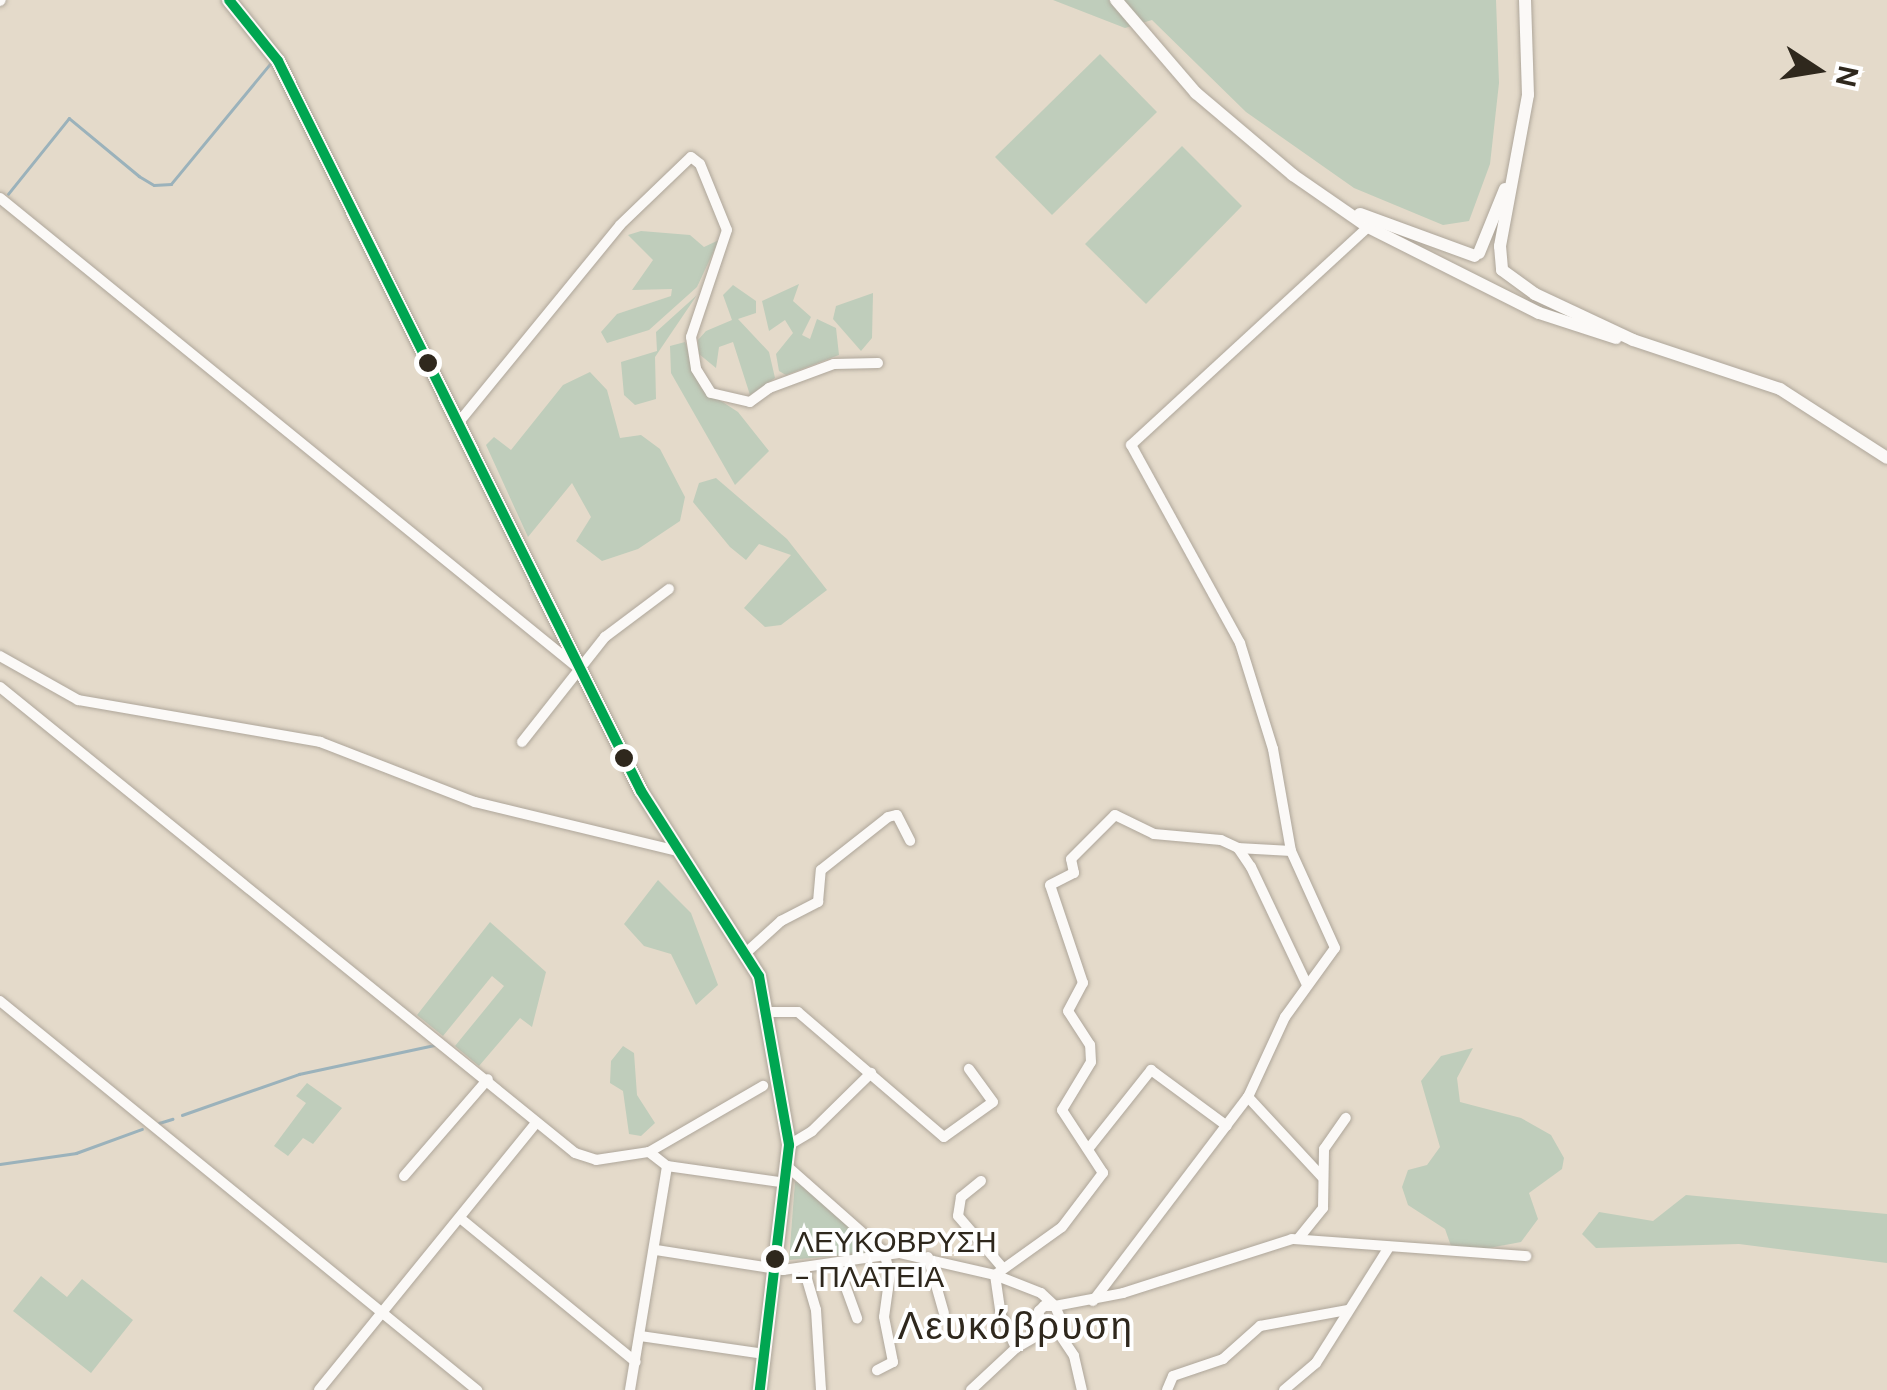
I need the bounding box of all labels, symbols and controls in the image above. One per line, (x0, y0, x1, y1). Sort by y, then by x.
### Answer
north arrow (1767, 20, 1867, 120)
text: N (1827, 62, 1867, 90)
unlabelled marker (418, 353, 438, 373)
unlabelled marker (614, 748, 634, 768)
place label: ΛΕΥΚΟΒΡΥΣΗ - ΠΛΑΤΕΙΑ (794, 1224, 997, 1294)
marker: ΛΕΥΚΟΒΡΥΣΗ - ΠΛΑΤΕΙΑ (765, 1249, 785, 1269)
district label: Λευκόβρυση (898, 1304, 1134, 1350)

